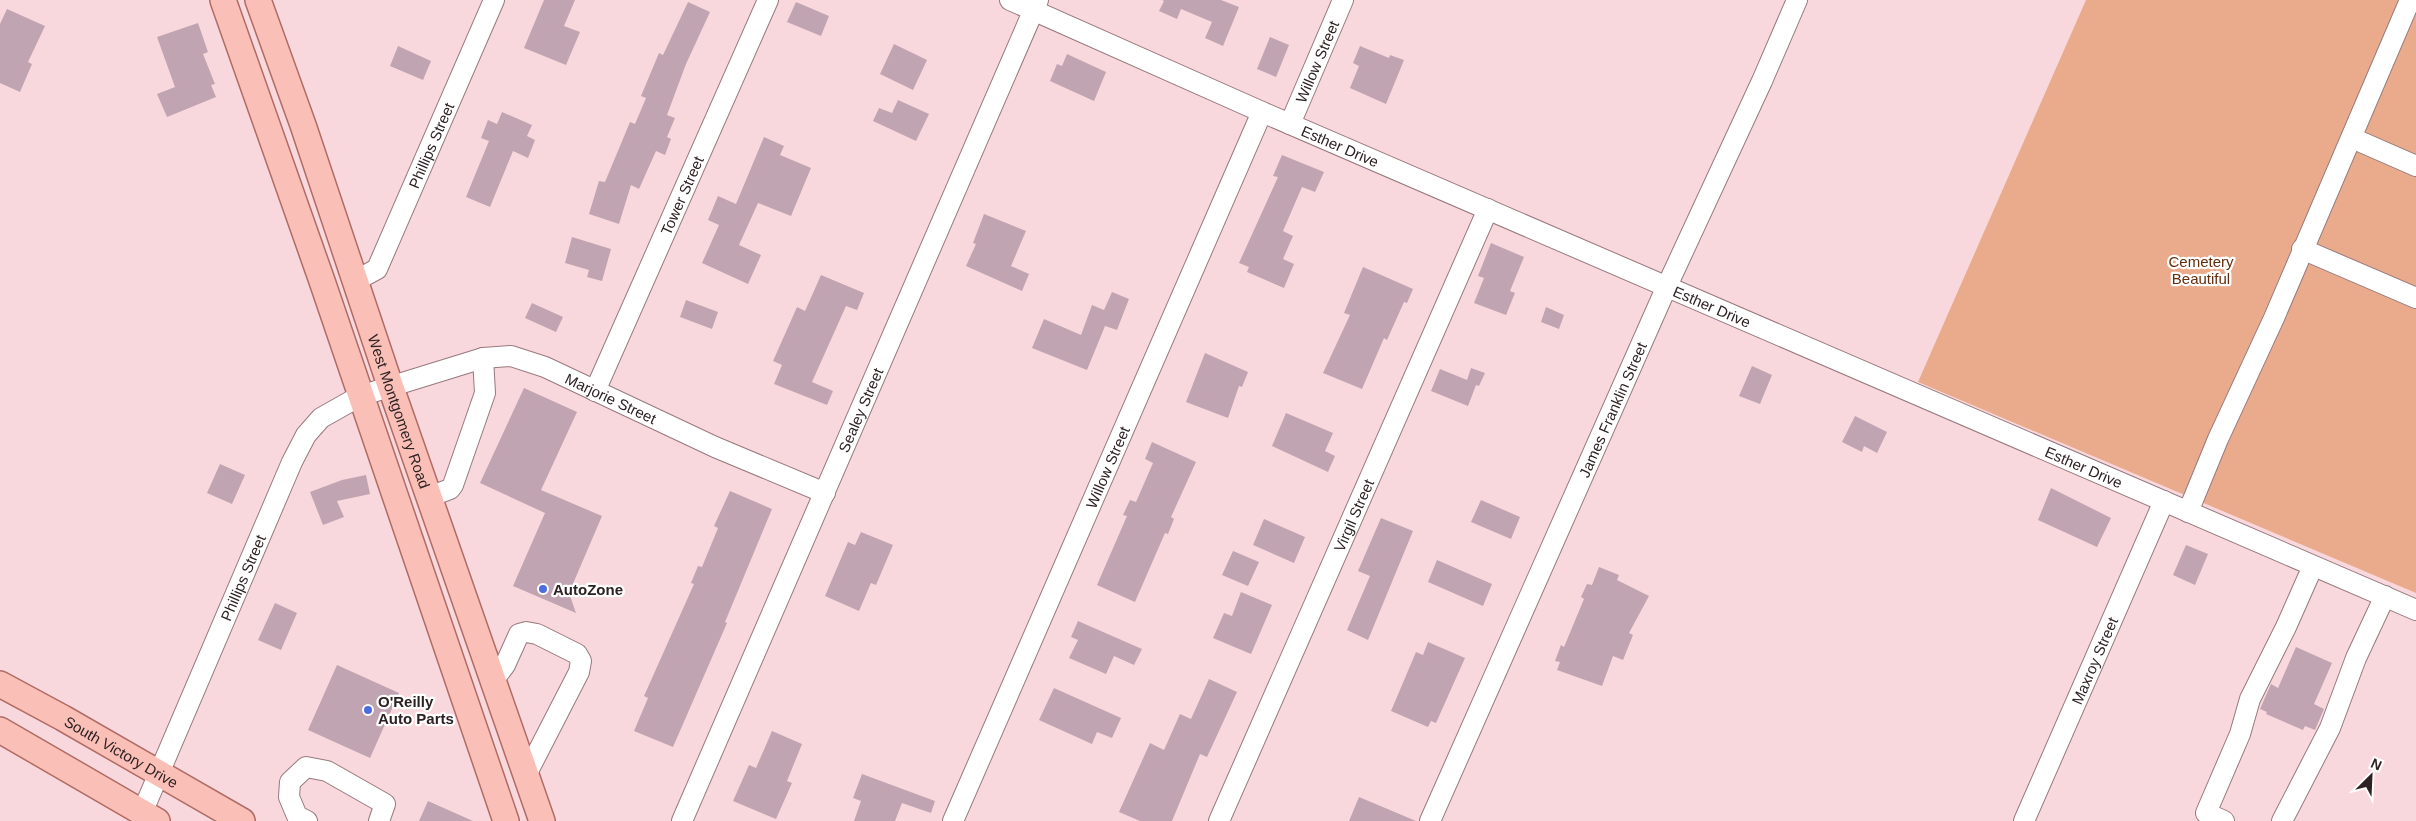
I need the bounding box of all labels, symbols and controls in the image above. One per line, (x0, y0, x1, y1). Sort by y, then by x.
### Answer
street label: Willow Street (1292, 17, 1342, 105)
street label: Phillips Street (405, 99, 457, 191)
street label: Esther Drive (1299, 122, 1382, 170)
street label: Tower Street (657, 153, 707, 237)
park label: Cemetery Beautiful (2168, 253, 2234, 287)
street label: Esther Drive (1671, 282, 1753, 330)
street label: West Montgomery Road (365, 332, 434, 490)
street label: James Franklin Street (1575, 339, 1650, 480)
street label: Sealey Street (835, 365, 886, 455)
street label: Marjorie Street (563, 369, 660, 427)
street label: Willow Street (1082, 423, 1133, 511)
street label: Esther Drive (2043, 443, 2125, 491)
street label: Virgil Street (1330, 476, 1377, 554)
street label: Phillips Street (217, 531, 269, 623)
place label: AutoZone (553, 581, 623, 598)
marker: AutoZone (537, 583, 549, 595)
street label: Maxroy Street (2068, 614, 2121, 707)
place label: O'Reilly Auto Parts (378, 693, 454, 727)
marker: O'Reilly Auto Parts (362, 704, 374, 716)
street label: South Victory Drive (62, 712, 181, 791)
north arrow (2346, 751, 2396, 801)
text: N (2368, 755, 2384, 773)

